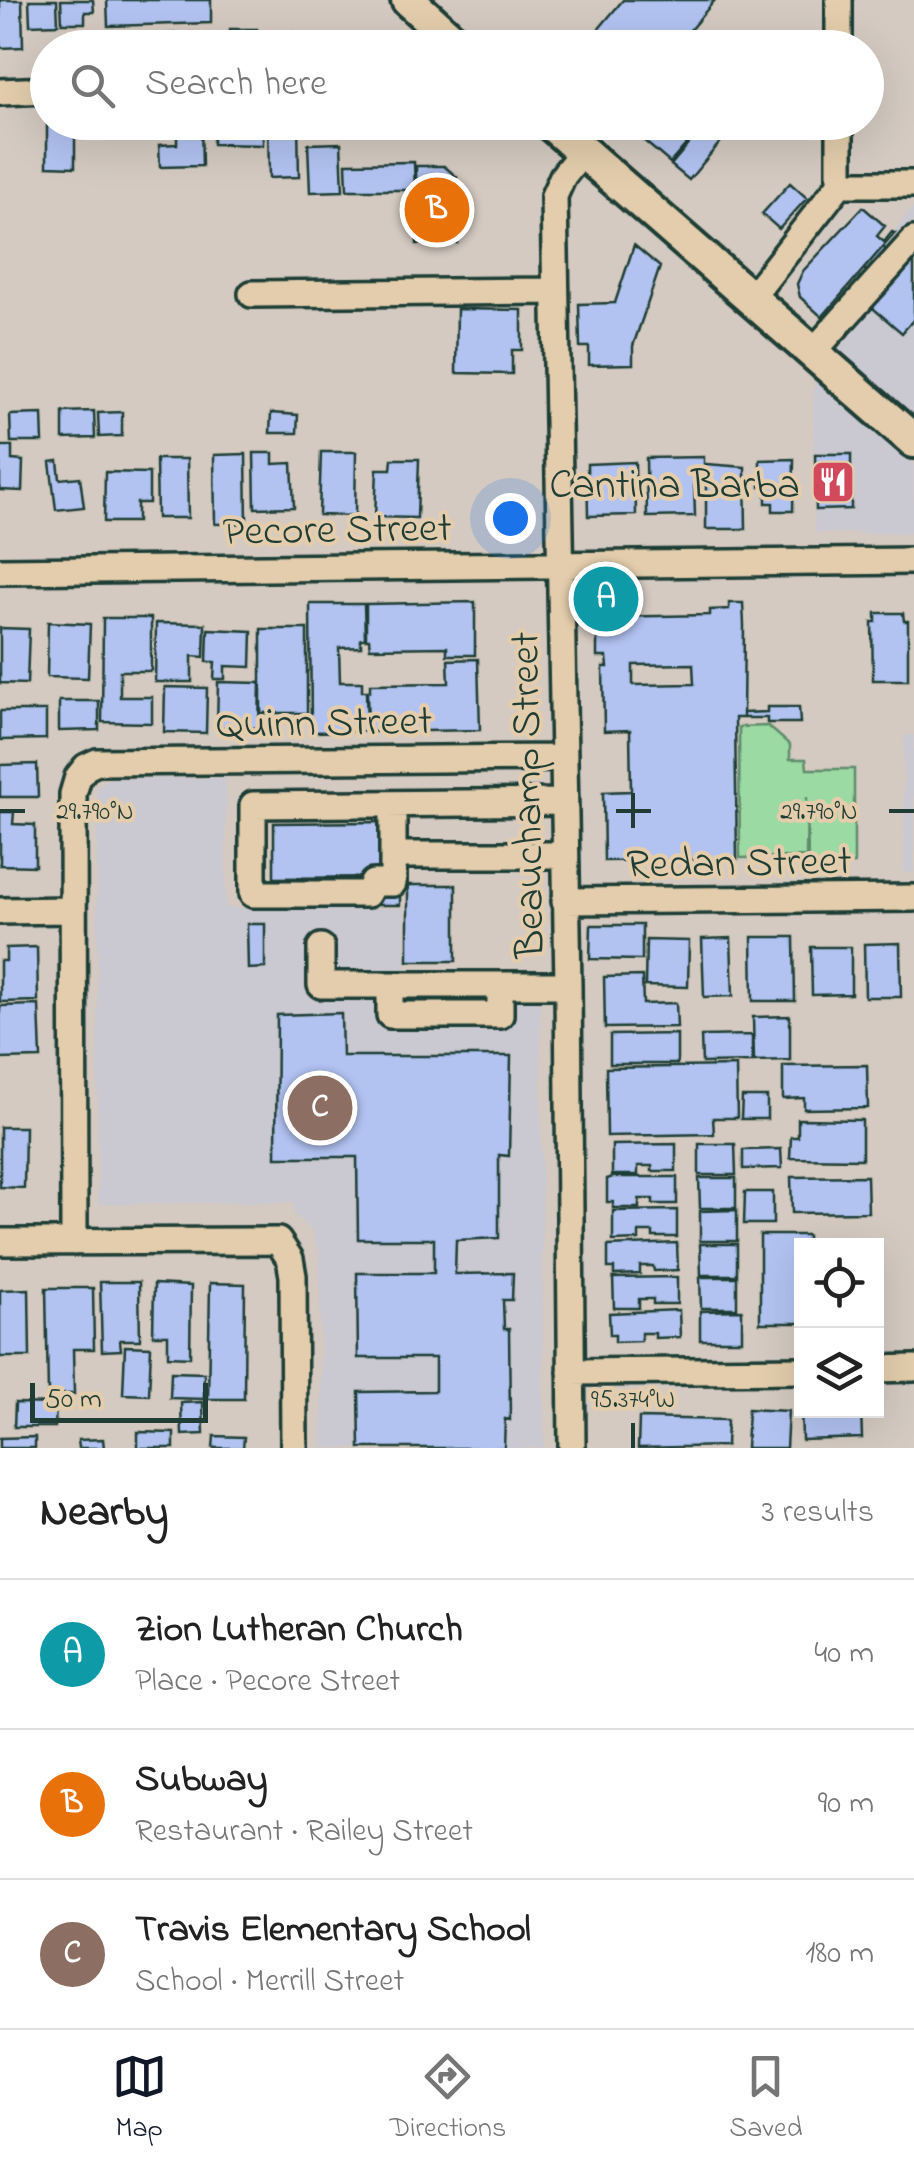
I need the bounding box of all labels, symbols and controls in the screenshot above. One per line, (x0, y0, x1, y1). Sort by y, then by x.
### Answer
search box (30, 30, 884, 140)
text: Search here (145, 57, 327, 113)
icon: search (65, 58, 120, 113)
pin: B (404, 172, 470, 248)
place label: Cantina Barba (549, 456, 800, 517)
restaurant icon: Cantina Barba (810, 459, 856, 505)
your location (485, 493, 536, 544)
street label: Pecore Street (222, 499, 452, 564)
pin: A (574, 562, 638, 636)
street label: Beauchamp Street (496, 631, 563, 960)
street label: Quinn Street (215, 692, 433, 757)
text: 29.790°N (56, 795, 134, 831)
text: 29.790°N (780, 795, 858, 831)
street label: Redan Street (626, 832, 852, 897)
pin: C (288, 1070, 352, 1146)
map controls (794, 1238, 884, 1418)
button: locate (794, 1238, 884, 1328)
button: layers (794, 1328, 884, 1418)
scale bar (30, 1378, 208, 1422)
text: 50 m (45, 1380, 102, 1421)
text: 95.374°W (591, 1383, 675, 1419)
text: Nearby (40, 1483, 168, 1544)
text: 3 results (762, 1490, 874, 1537)
text: Zion Lutheran Church (135, 1603, 463, 1659)
text: A (63, 1631, 82, 1678)
text: 40 m (814, 1631, 874, 1678)
text: Place · Pecore Street (135, 1659, 400, 1706)
text: Subway (135, 1753, 268, 1809)
text: B (62, 1781, 83, 1828)
text: 90 m (818, 1781, 874, 1828)
text: Restaurant · Railey Street (135, 1809, 473, 1856)
text: Travis Elementary School (135, 1903, 531, 1959)
text: C (64, 1931, 81, 1978)
text: 180 m (805, 1931, 874, 1978)
text: School · Merrill Street (135, 1959, 404, 2006)
tab: Map (112, 2049, 167, 2150)
tab: Directions (390, 2049, 506, 2150)
tab: Saved (729, 2049, 802, 2150)

